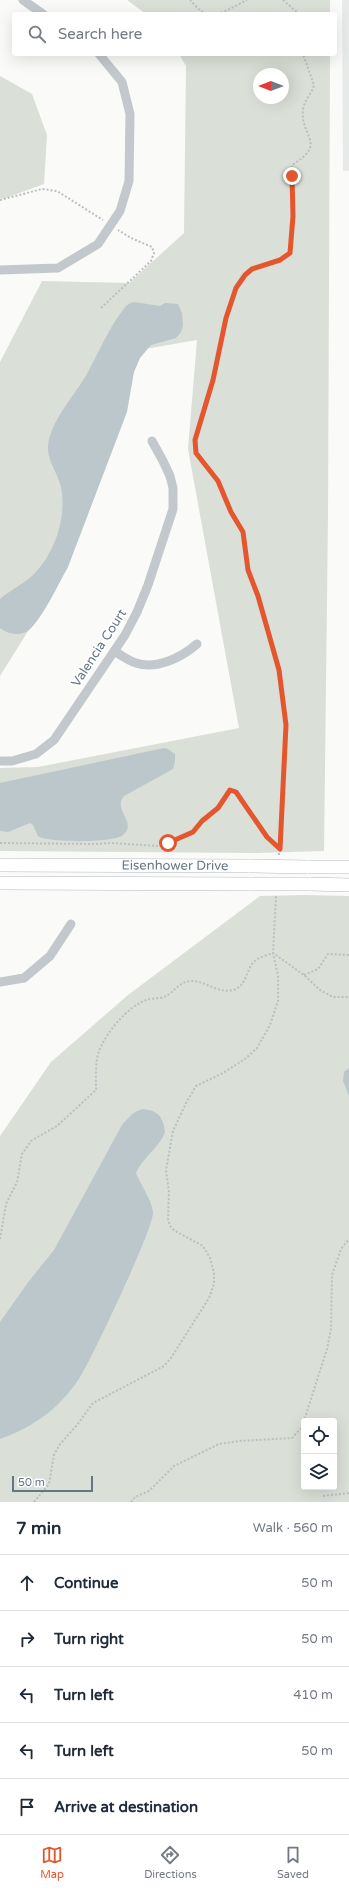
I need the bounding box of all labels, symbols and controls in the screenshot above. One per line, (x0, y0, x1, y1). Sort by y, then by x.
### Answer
search box (12, 12, 337, 56)
icon: search (26, 23, 48, 45)
text: Search here (58, 25, 142, 43)
north arrow (253, 68, 289, 104)
route end (283, 167, 301, 185)
street label: Valencia Court (68, 606, 130, 690)
route start (159, 834, 177, 852)
street label: Eisenhower Drive (122, 857, 228, 874)
map controls (301, 1418, 337, 1490)
button: locate (301, 1418, 337, 1454)
button: layers (301, 1454, 337, 1490)
scale bar (12, 1474, 93, 1493)
text: 50 m (18, 1476, 45, 1489)
text: 7 min (16, 1518, 61, 1539)
text: Walk · 560 m (253, 1520, 333, 1536)
icon: ahead (16, 1572, 38, 1594)
text: Continue (54, 1574, 118, 1592)
text: 50 m (301, 1575, 333, 1591)
icon: right (16, 1628, 38, 1650)
text: Turn right (54, 1630, 124, 1648)
text: 50 m (301, 1631, 333, 1647)
icon: left (16, 1684, 38, 1706)
text: Turn left (54, 1686, 114, 1704)
text: 410 m (293, 1687, 333, 1703)
icon: left (16, 1740, 38, 1762)
text: Turn left (54, 1742, 114, 1760)
text: 50 m (301, 1743, 333, 1759)
icon: arrive (16, 1796, 38, 1818)
text: Arrive at destination (54, 1798, 198, 1816)
tab: Map (40, 1844, 64, 1881)
tab: Directions (144, 1844, 197, 1881)
tab: Saved (277, 1844, 309, 1881)

